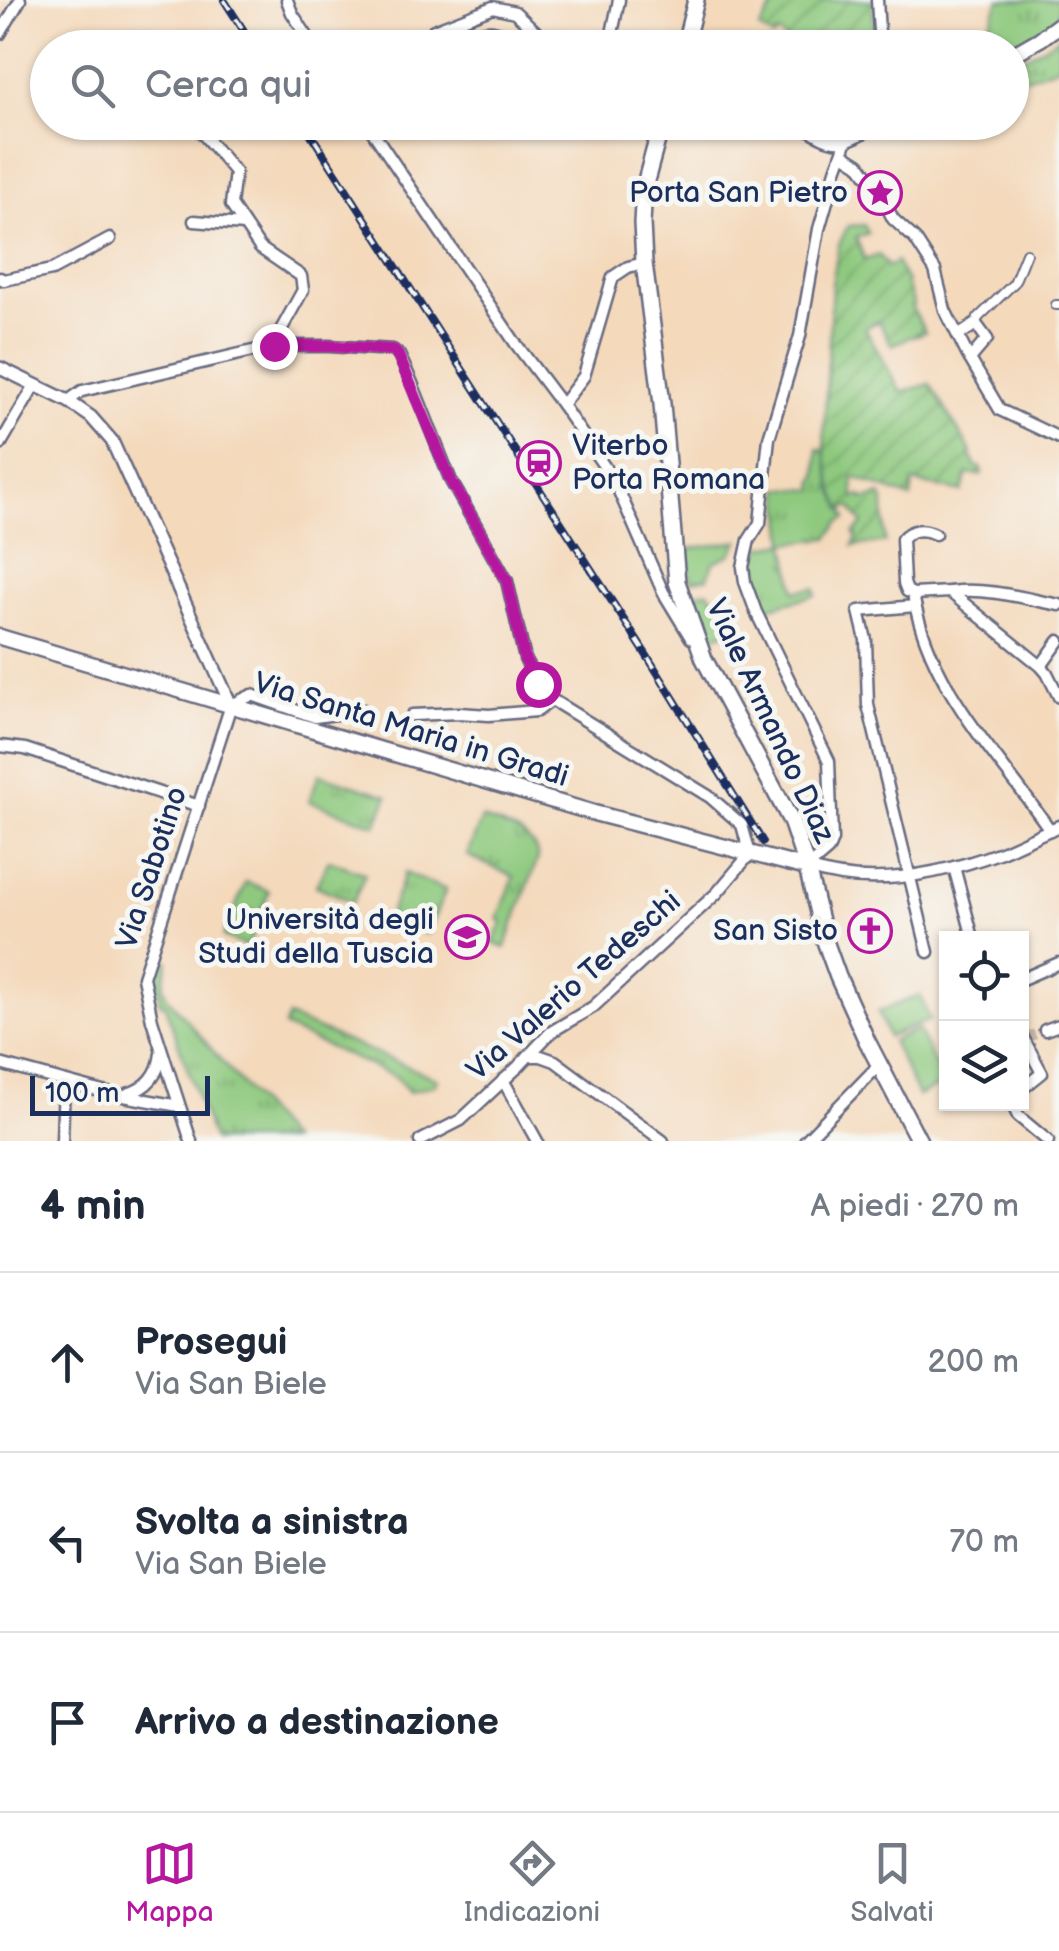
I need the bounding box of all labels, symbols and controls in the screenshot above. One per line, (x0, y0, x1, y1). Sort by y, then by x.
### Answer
search box (30, 30, 1029, 140)
icon: search (65, 58, 120, 113)
text: Cerca qui (145, 63, 312, 108)
place icon: Porta San Pietro (857, 170, 903, 216)
place label: Porta San Pietro (629, 175, 848, 211)
route end (252, 324, 298, 370)
place label: Viterbo Porta Romana (572, 428, 765, 498)
station icon: Viterbo Porta Romana (516, 440, 562, 486)
street label: Viale Armando Diaz (698, 593, 843, 849)
route start (516, 662, 562, 708)
street label: Via Santa Maria in Gradi (249, 665, 573, 795)
street label: Via Sabotino (109, 782, 195, 954)
street label: Via Valerio Tedeschi (460, 883, 688, 1089)
place label: Università degli Studi della Tuscia (198, 902, 434, 972)
church icon: San Sisto (847, 908, 893, 954)
place label: San Sisto (713, 913, 838, 949)
school or university icon: Università degli Studi della Tuscia (444, 914, 490, 960)
map controls (939, 931, 1029, 1111)
button: locate (939, 931, 1029, 1021)
button: layers (939, 1021, 1029, 1111)
scale bar (30, 1071, 210, 1116)
text: 100 m (45, 1077, 119, 1110)
text: 4 min (40, 1181, 146, 1232)
text: A piedi · 270 m (811, 1187, 1019, 1226)
text: Prosegui (135, 1320, 287, 1365)
icon: ahead (40, 1335, 95, 1390)
text: 200 m (927, 1343, 1019, 1382)
text: Via San Biele (135, 1365, 327, 1404)
text: Svolta a sinistra (135, 1500, 409, 1545)
icon: left (40, 1515, 95, 1570)
text: 70 m (949, 1523, 1019, 1562)
text: Via San Biele (135, 1545, 327, 1584)
icon: arrive (40, 1695, 95, 1750)
text: Arrivo a destinazione (135, 1700, 499, 1745)
tab: Mappa (125, 1836, 214, 1929)
tab: Indicazioni (464, 1836, 600, 1929)
tab: Salvati (851, 1836, 934, 1929)

